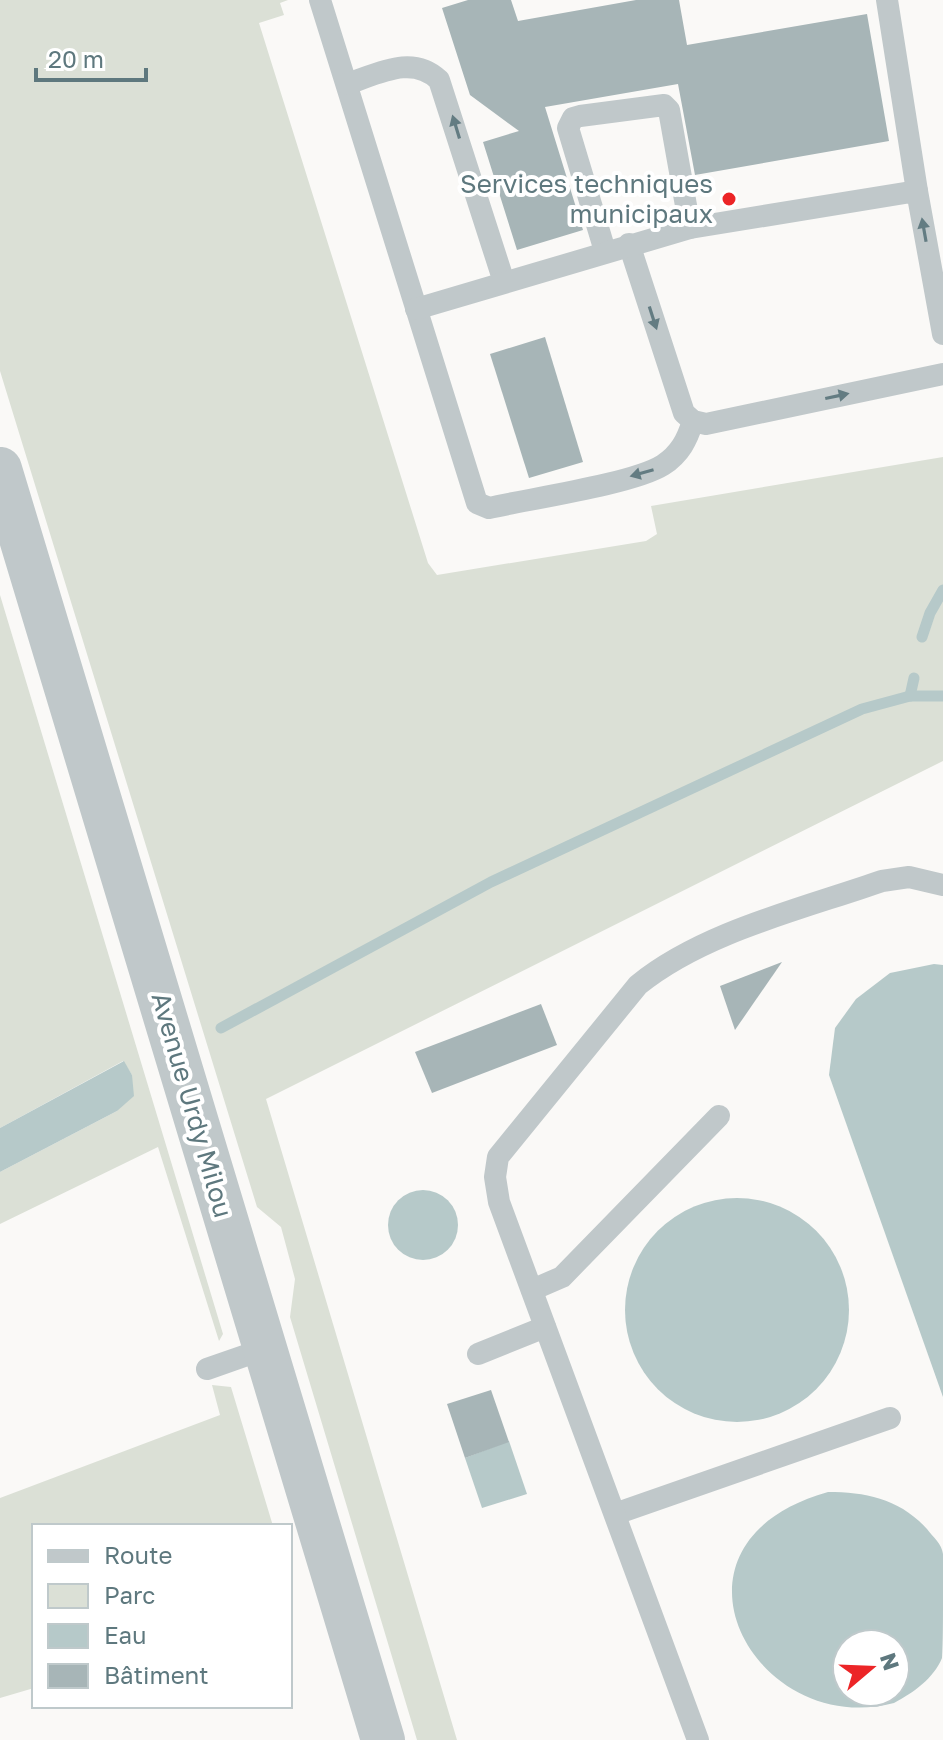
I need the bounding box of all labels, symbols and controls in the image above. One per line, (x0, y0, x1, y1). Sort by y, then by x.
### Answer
scale bar (36, 32, 146, 82)
text: 20 m (48, 44, 104, 73)
one-way arrow (449, 115, 461, 139)
place label: Services techniques municipaux (460, 168, 713, 229)
marker: Services techniques municipaux (720, 190, 738, 208)
one-way arrow (918, 217, 930, 242)
one-way arrow (647, 306, 660, 330)
one-way arrow (825, 390, 850, 402)
one-way arrow (630, 467, 654, 480)
street label: Avenue Urdy Milou (145, 989, 239, 1221)
legend (32, 1524, 292, 1708)
text: Route (104, 1540, 173, 1569)
text: Parc (104, 1580, 155, 1609)
text: Eau (104, 1620, 146, 1649)
north arrow (831, 1628, 911, 1708)
text: N (875, 1649, 906, 1674)
text: Bâtiment (104, 1660, 209, 1689)

